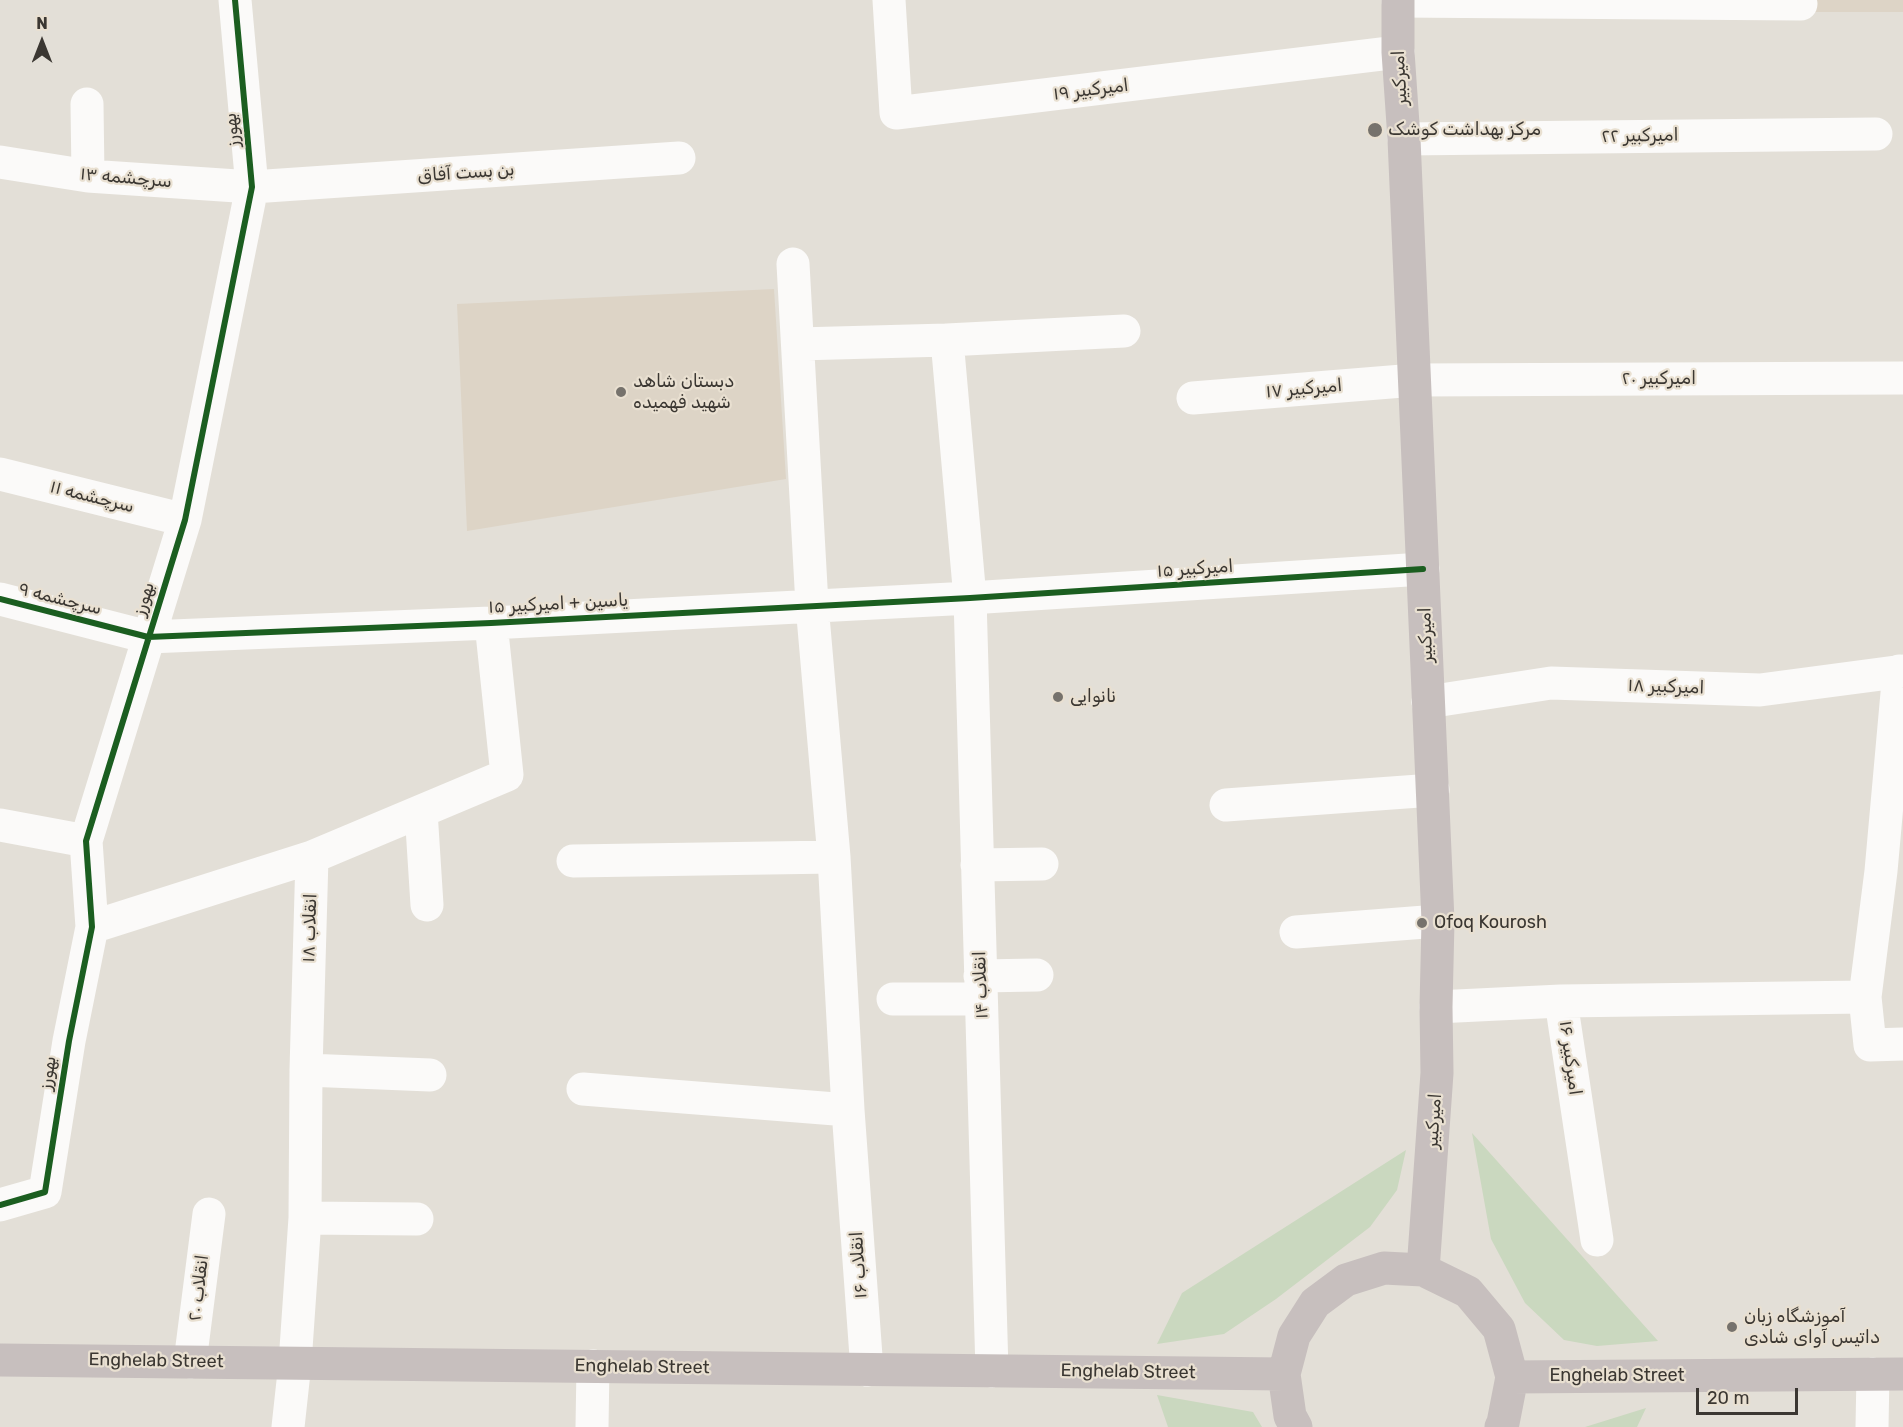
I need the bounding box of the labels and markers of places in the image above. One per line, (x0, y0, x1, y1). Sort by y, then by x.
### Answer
place label: مرکز بهداشت کوشک (1388, 119, 1541, 141)
marker: مرکز بهداشت کوشک (1366, 121, 1384, 139)
place label: دبستان شاهد شهید فهمیده (633, 371, 734, 413)
marker: دبستان شاهد شهید فهمیده (614, 385, 628, 399)
place label: نانوایی (1070, 686, 1116, 708)
marker: نانوایی (1051, 690, 1065, 704)
place label: Ofoq Kourosh (1434, 912, 1547, 934)
marker: Ofoq Kourosh (1415, 916, 1429, 930)
place label: آموزشگاه زبان داتیس آوای شادی (1744, 1306, 1880, 1348)
marker: آموزشگاه زبان داتیس آوای شادی (1725, 1320, 1739, 1334)

